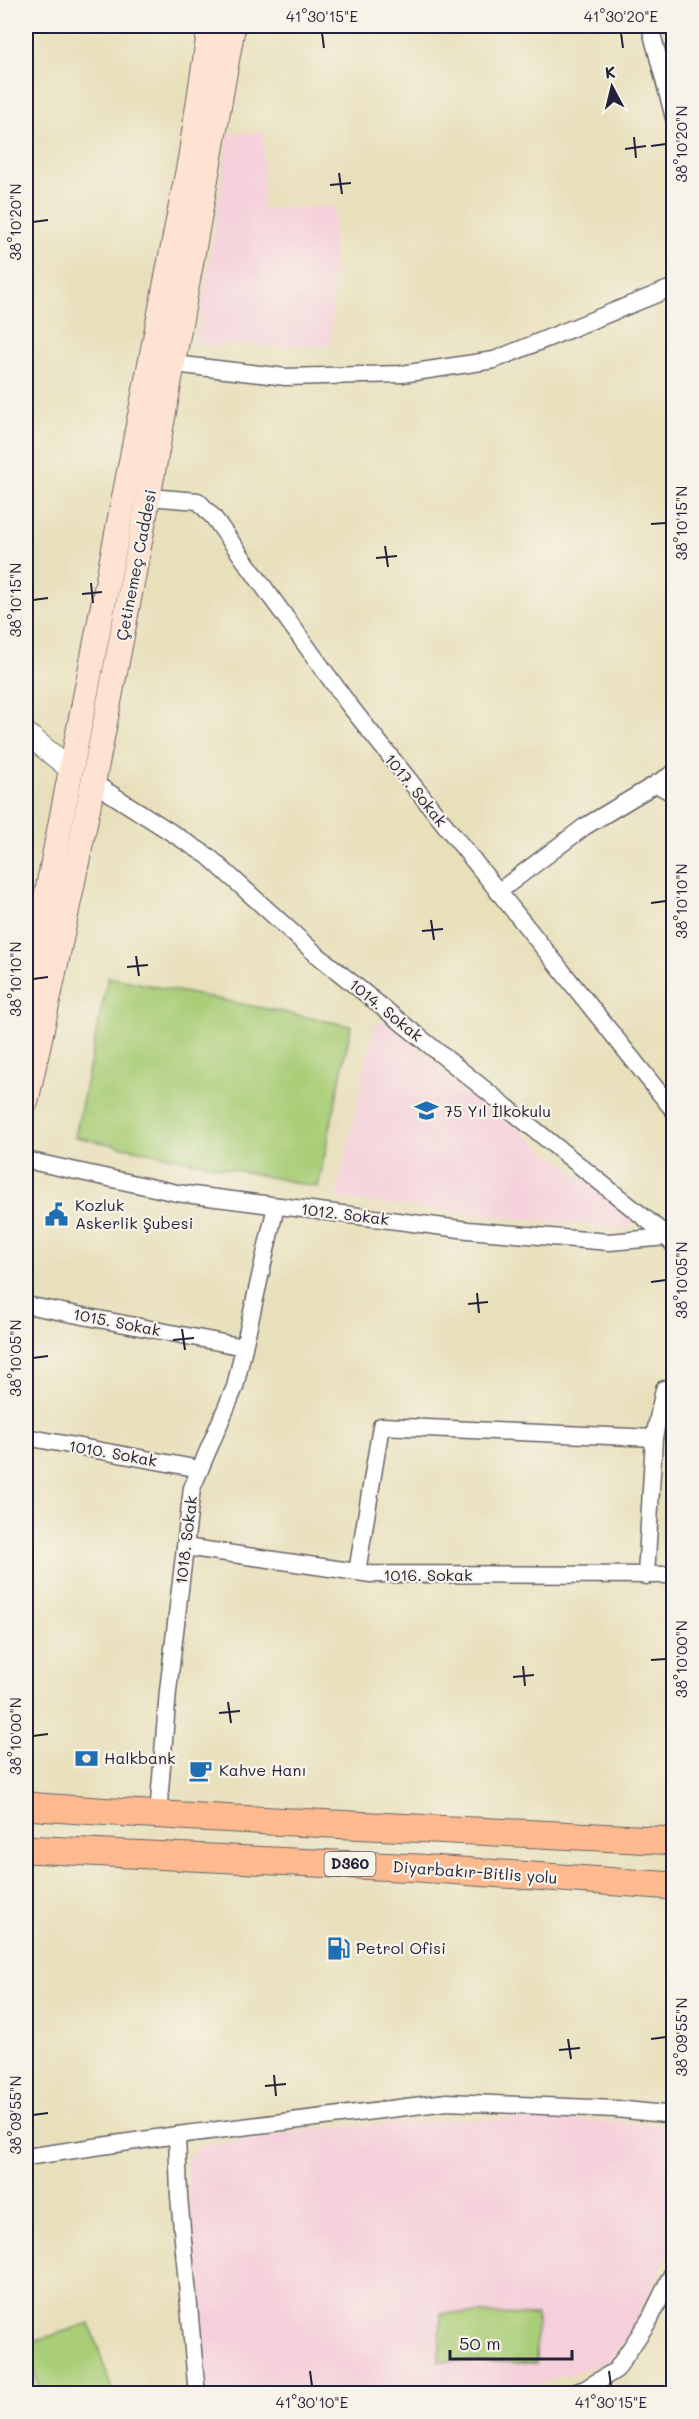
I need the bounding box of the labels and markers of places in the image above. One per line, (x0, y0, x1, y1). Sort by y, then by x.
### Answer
school or university icon: 75 Yıl İlkokulu (413, 1098, 439, 1124)
place label: 75 Yıl İlkokulu (444, 1100, 551, 1121)
place label: Kozluk Askerlik Şubesi (75, 1194, 193, 1233)
public building icon: Kozluk Askerlik Şubesi (44, 1201, 70, 1227)
bank icon: Halkbank (73, 1745, 99, 1771)
place label: Halkbank (104, 1747, 175, 1768)
cafe icon: Kahve Hanı (188, 1757, 214, 1783)
place label: Kahve Hanı (219, 1759, 306, 1780)
fuel station icon: Petrol Ofisi (325, 1935, 351, 1961)
place label: Petrol Ofisi (356, 1937, 446, 1958)

